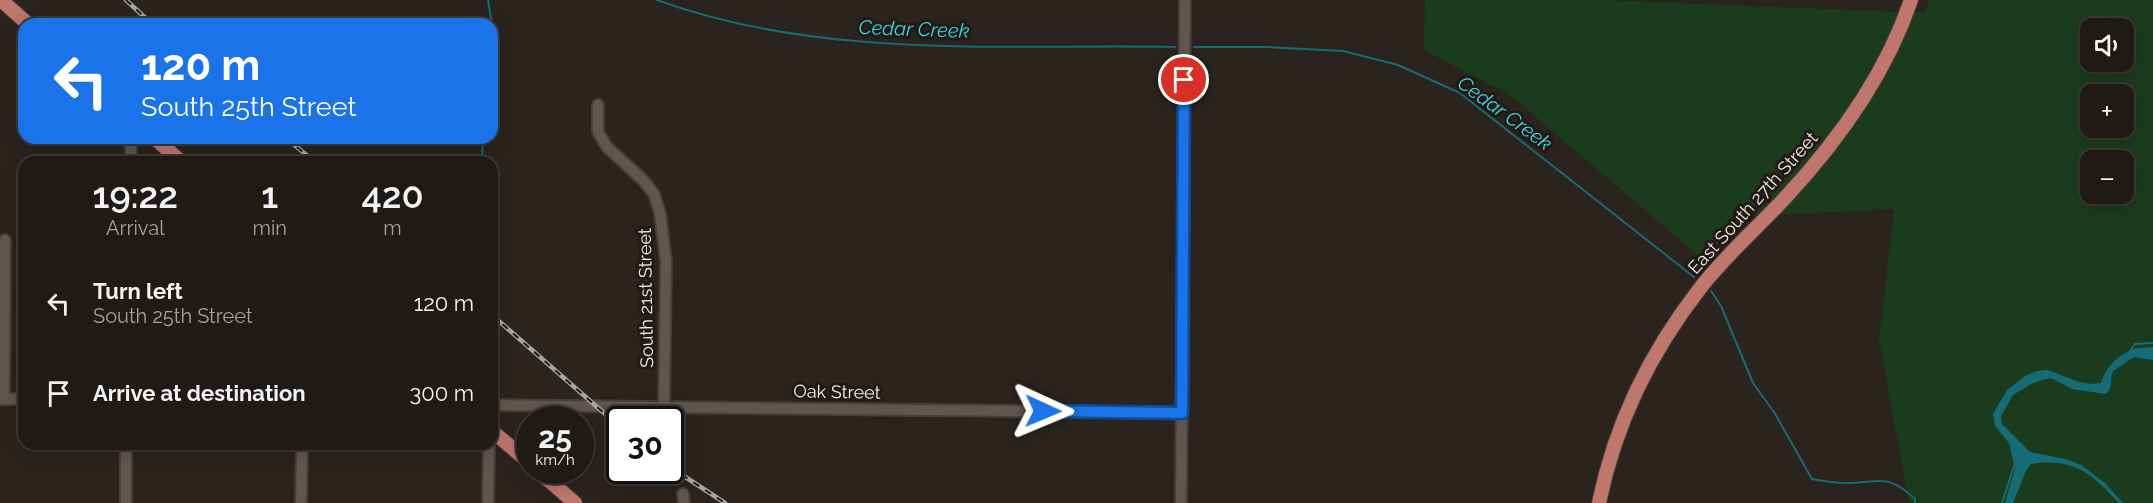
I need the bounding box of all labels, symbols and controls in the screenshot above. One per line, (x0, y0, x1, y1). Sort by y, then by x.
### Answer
water label: Cedar Creek (858, 15, 970, 43)
map controls (2080, 18, 2134, 204)
button: sound (2080, 18, 2134, 72)
text: 120 m (141, 41, 260, 90)
icon: left (42, 42, 120, 120)
pin (1158, 54, 1209, 105)
icon: arrive (1167, 63, 1200, 96)
water label: Cedar Creek (1453, 71, 1557, 155)
button: + (2080, 84, 2134, 138)
text: South 25th Street (141, 91, 356, 122)
street label: East South 27th Street (1683, 127, 1822, 278)
button: − (2080, 150, 2134, 204)
text: 19:22 (92, 174, 178, 216)
text: 1 (261, 174, 278, 216)
text: 420 (361, 174, 424, 216)
text: Arrival (106, 216, 165, 240)
text: min (253, 216, 287, 240)
text: m (383, 216, 402, 240)
street label: South 21st Street (634, 228, 657, 368)
text: Turn left (93, 278, 183, 304)
icon: left (42, 287, 75, 320)
text: 120 m (414, 290, 474, 316)
text: South 25th Street (93, 304, 253, 328)
icon: arrive (42, 377, 75, 410)
position arrow (1011, 379, 1075, 443)
text: Arrive at destination (93, 380, 306, 406)
text: 300 m (409, 380, 474, 406)
street label: Oak Street (793, 380, 881, 403)
speed limit sign: 30 (606, 406, 684, 484)
text: 25 (538, 420, 572, 455)
text: km/h (535, 451, 575, 469)

